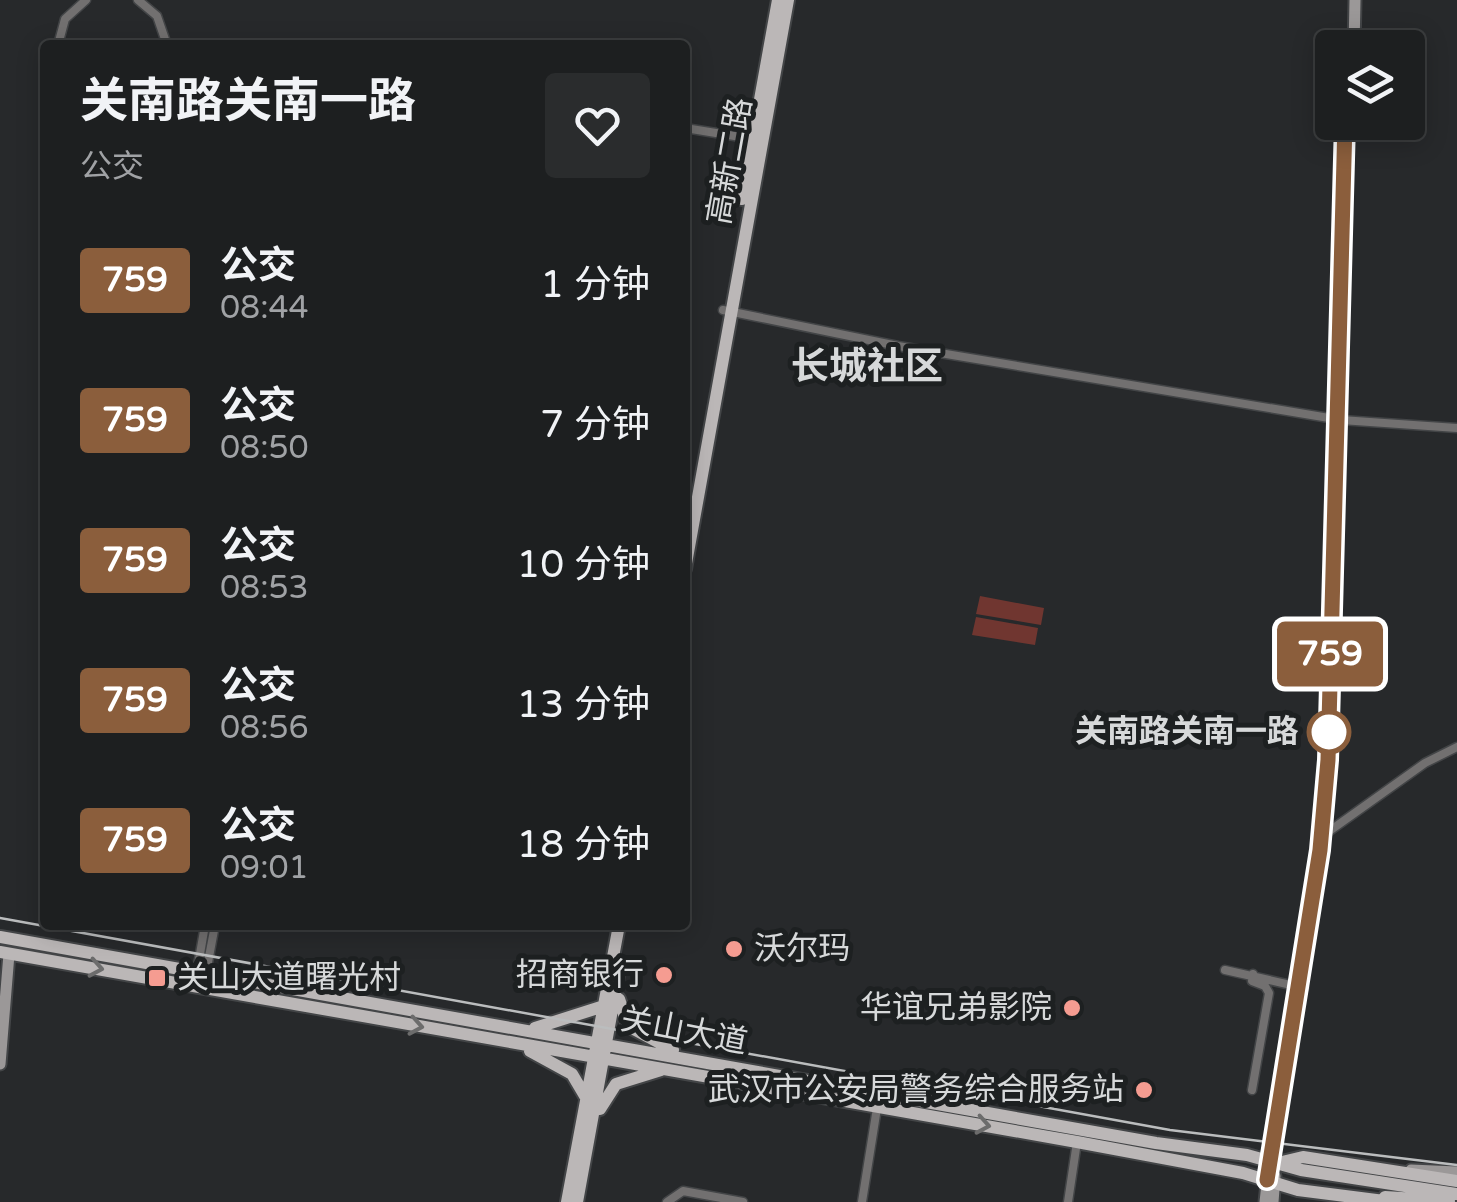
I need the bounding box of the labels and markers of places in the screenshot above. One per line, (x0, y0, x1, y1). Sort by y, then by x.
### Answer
marker: 关南路关南一路 (1308, 711, 1350, 753)
place label: 关南路关南一路 (1075, 713, 1299, 751)
place label: 沃尔玛 (754, 930, 850, 968)
marker: 沃尔玛 (723, 938, 745, 960)
place label: 招商银行 (516, 956, 644, 994)
place label: 关山大道曙光村 (177, 959, 401, 997)
marker: 招商银行 (653, 964, 675, 986)
marker: 关山大道曙光村 (146, 967, 168, 989)
place label: 华谊兄弟影院 (860, 989, 1052, 1027)
marker: 华谊兄弟影院 (1061, 997, 1083, 1019)
place label: 武汉市公安局警务综合服务站 (708, 1071, 1124, 1109)
marker: 武汉市公安局警务综合服务站 (1133, 1079, 1155, 1101)

